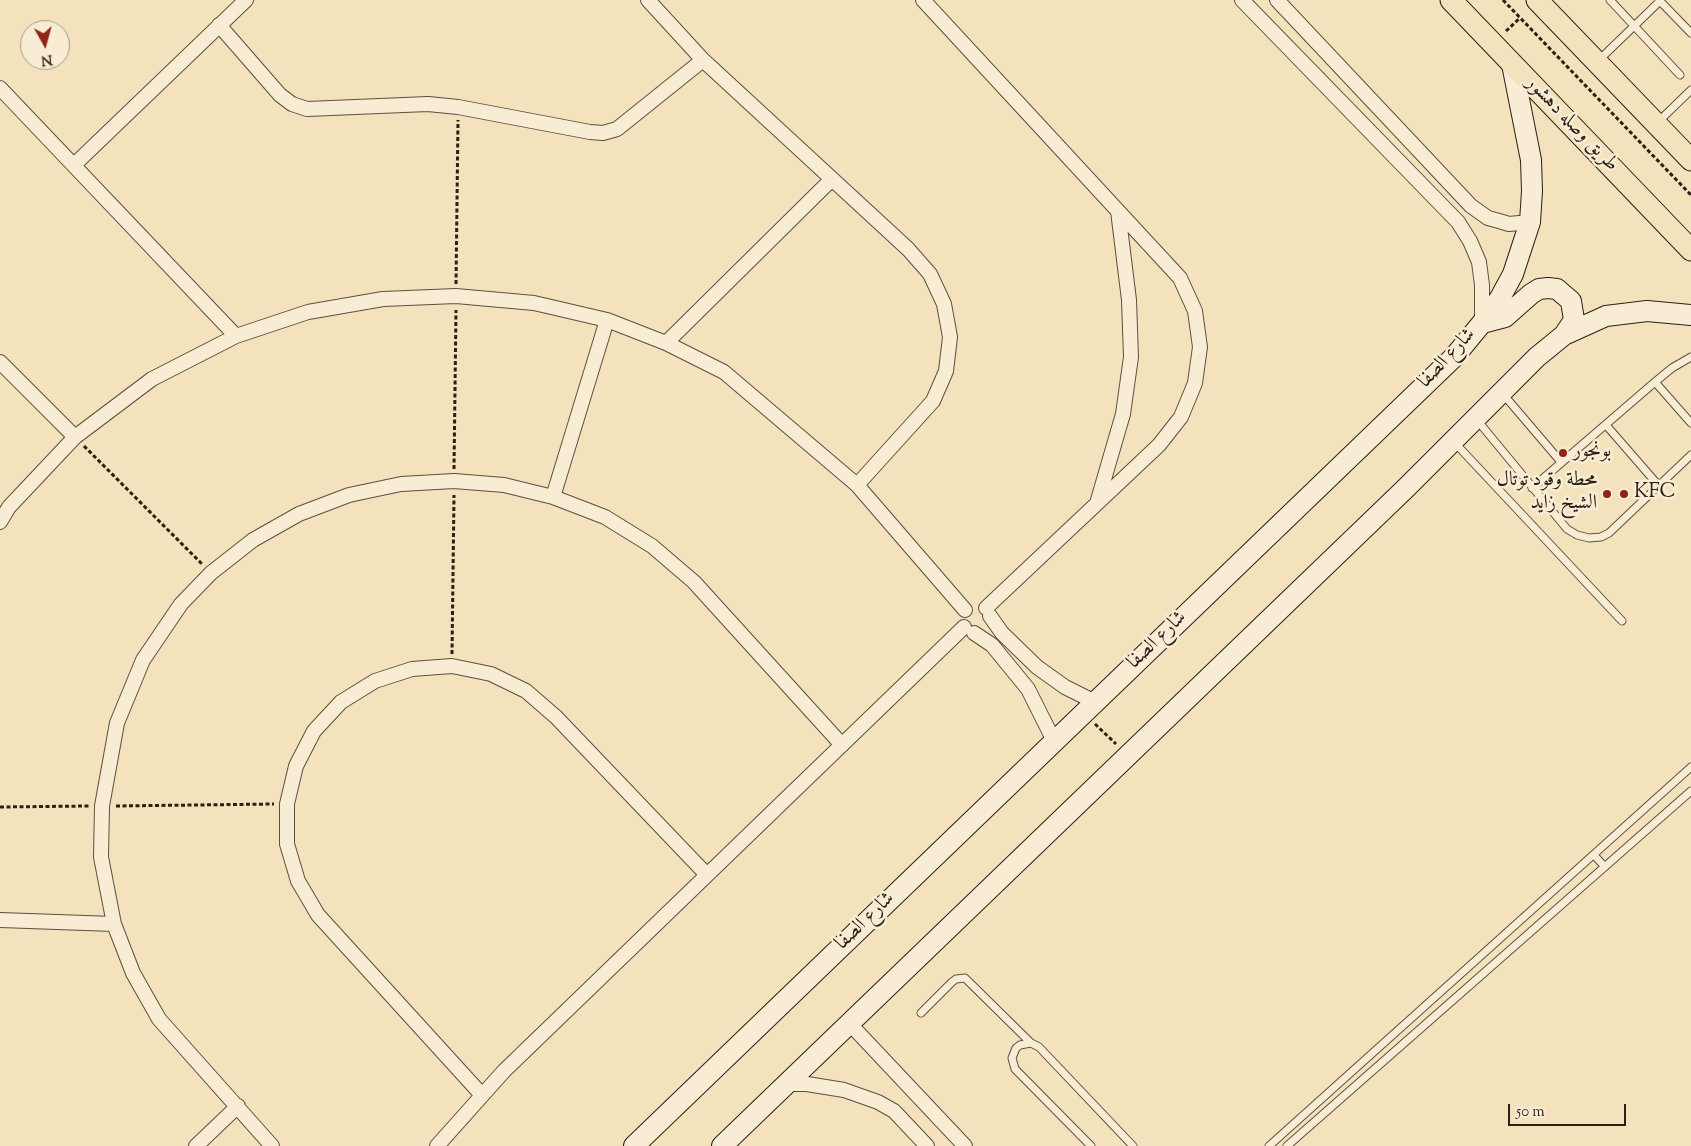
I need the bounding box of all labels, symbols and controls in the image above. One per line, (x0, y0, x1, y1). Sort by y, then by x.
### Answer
north arrow (20, 20, 70, 70)
text: N (40, 48, 53, 70)
street label: طريق وصله دهشور (1520, 72, 1622, 178)
street label: شارع الصفا (1414, 324, 1482, 394)
place label: بونجور (1573, 441, 1611, 465)
marker: بونجور (1557, 447, 1569, 459)
place label: محطة وقود توتال الشيخ زايد (1497, 470, 1597, 517)
place label: KFC (1634, 482, 1676, 506)
marker: محطة وقود توتال الشيخ زايد (1601, 488, 1613, 500)
marker: KFC (1618, 488, 1630, 500)
street label: شارع الصفا (1123, 607, 1193, 675)
street label: شارع الصفا (831, 888, 901, 956)
scale bar (1511, 1094, 1628, 1126)
text: 50 m (1516, 1102, 1545, 1123)

